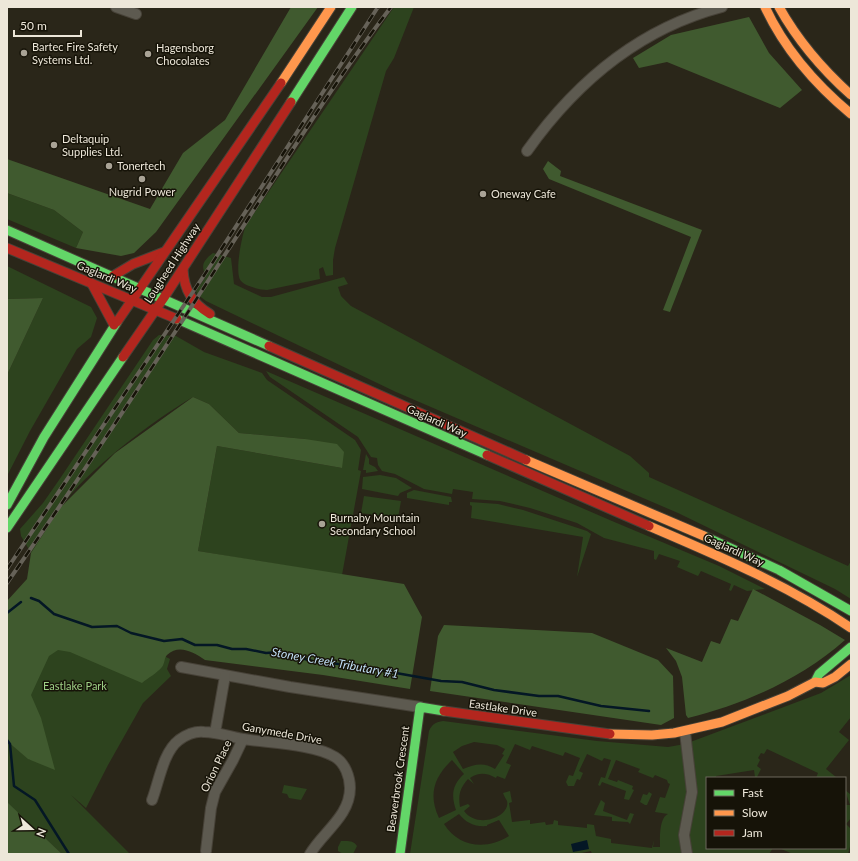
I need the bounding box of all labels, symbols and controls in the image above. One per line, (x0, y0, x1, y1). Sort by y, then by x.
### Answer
scale bar (14, 12, 81, 38)
text: 50 m (20, 18, 47, 33)
place label: Bartec Fire Safety Systems Ltd. (32, 40, 118, 66)
place label: Hagensborg Chocolates (156, 41, 214, 67)
marker: Bartec Fire Safety Systems Ltd. (19, 48, 29, 58)
marker: Hagensborg Chocolates (143, 49, 153, 59)
place label: Deltaquip Supplies Ltd. (62, 132, 123, 158)
marker: Deltaquip Supplies Ltd. (49, 140, 59, 150)
place label: Tonertech (117, 159, 165, 172)
marker: Tonertech (104, 161, 114, 171)
marker: Nugrid Power (137, 174, 147, 184)
place label: Nugrid Power (109, 185, 175, 198)
place label: Oneway Cafe (491, 187, 556, 200)
marker: Oneway Cafe (478, 189, 488, 199)
street label: Lougheed Highway (141, 220, 202, 305)
street label: Gaglardi Way (75, 258, 140, 295)
street label: Gaglardi Way (405, 402, 470, 440)
place label: Burnaby Mountain Secondary School (330, 511, 420, 537)
marker: Burnaby Mountain Secondary School (317, 519, 327, 529)
street label: Gaglardi Way (702, 531, 767, 569)
water label: Stoney Creek Tributary #1 (270, 644, 400, 681)
park label: Eastlake Park (43, 679, 107, 692)
street label: Eastlake Drive (468, 696, 538, 719)
street label: Ganymede Drive (241, 719, 323, 746)
street label: Beaverbrook Crescent (384, 725, 411, 833)
street label: Orion Place (197, 738, 234, 794)
legend (706, 777, 846, 849)
text: Fast (742, 785, 764, 800)
text: Slow (742, 805, 768, 820)
north arrow (12, 809, 52, 849)
text: Jam (742, 825, 763, 840)
text: N (34, 826, 49, 839)

